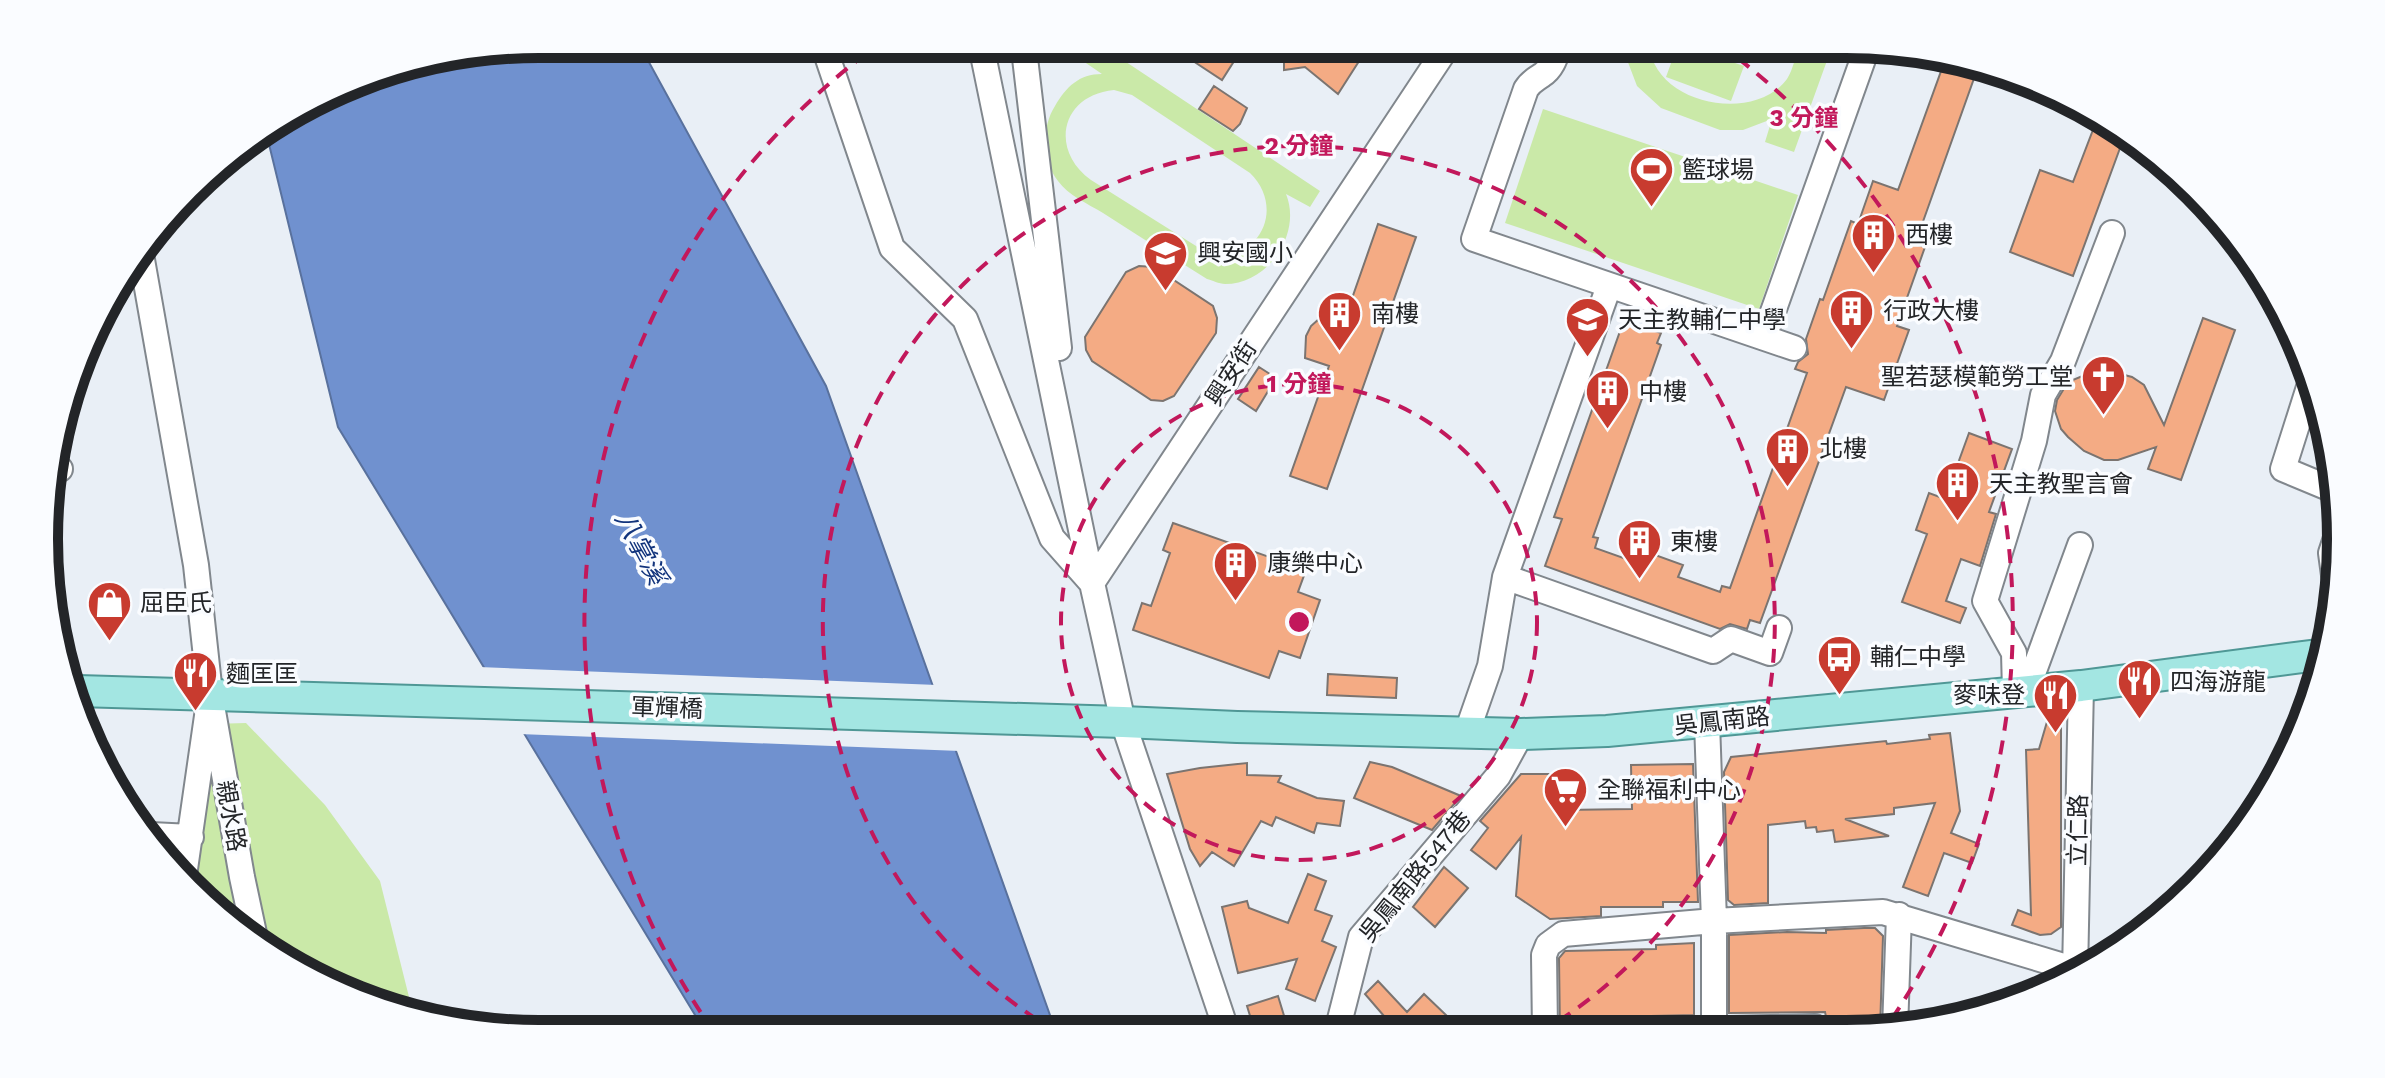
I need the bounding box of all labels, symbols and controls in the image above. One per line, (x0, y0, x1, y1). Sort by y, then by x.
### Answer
text: 3 分鐘 (1769, 104, 1839, 132)
text: 2 分鐘 (1264, 132, 1334, 160)
sports icon: 籃球場 (1627, 146, 1675, 209)
place label: 籃球場 (1682, 156, 1754, 184)
building icon: 西樓 (1850, 211, 1898, 274)
place label: 西樓 (1905, 221, 1953, 249)
school or university icon: 興安國小 (1142, 229, 1190, 292)
place label: 興安國小 (1197, 239, 1293, 267)
building icon: 行政大樓 (1828, 287, 1876, 350)
building icon: 南樓 (1316, 290, 1364, 353)
school or university icon: 天主教輔仁中學 (1563, 296, 1611, 359)
place label: 行政大樓 (1883, 297, 1979, 325)
place label: 南樓 (1371, 300, 1419, 328)
place label: 天主教輔仁中學 (1618, 306, 1786, 334)
street label: 興安街 (1200, 335, 1262, 411)
church icon: 聖若瑟模範勞工堂 (2080, 353, 2128, 416)
place label: 聖若瑟模範勞工堂 (1881, 363, 2073, 391)
building icon: 中樓 (1584, 368, 1632, 431)
text: 1 分鐘 (1266, 370, 1332, 398)
place label: 中樓 (1639, 378, 1687, 406)
building icon: 北樓 (1764, 425, 1812, 488)
place label: 北樓 (1819, 435, 1867, 463)
building icon: 天主教聖言會 (1934, 460, 1982, 523)
place label: 天主教聖言會 (1989, 470, 2133, 498)
water label: 八掌溪 (609, 507, 674, 593)
building icon: 東樓 (1615, 518, 1663, 581)
place label: 東樓 (1670, 528, 1718, 556)
building icon: 康樂中心 (1212, 539, 1260, 602)
place label: 康樂中心 (1267, 549, 1363, 577)
shop icon: 屈臣氏 (85, 579, 133, 642)
place label: 屈臣氏 (140, 589, 212, 617)
centre of rings (1285, 608, 1313, 636)
bus stop icon: 輔仁中學 (1815, 633, 1863, 696)
place label: 輔仁中學 (1870, 643, 1966, 671)
restaurant icon: 麵匡匡 (171, 650, 219, 713)
restaurant icon: 四海游龍 (2115, 658, 2163, 721)
place label: 麵匡匡 (226, 660, 298, 688)
place label: 四海游龍 (2170, 668, 2266, 696)
restaurant icon: 麥味登 (2032, 671, 2080, 734)
place label: 麥味登 (1953, 681, 2025, 709)
street label: 軍輝橋 (631, 693, 703, 723)
street label: 吳鳳南路 (1673, 702, 1771, 740)
supermarket icon: 全聯福利中心 (1542, 766, 1590, 829)
place label: 全聯福利中心 (1597, 776, 1741, 804)
street label: 親水路 (211, 778, 251, 854)
street label: 立仁路 (2063, 794, 2093, 866)
street label: 吳鳳南路547巷 (1353, 805, 1477, 947)

